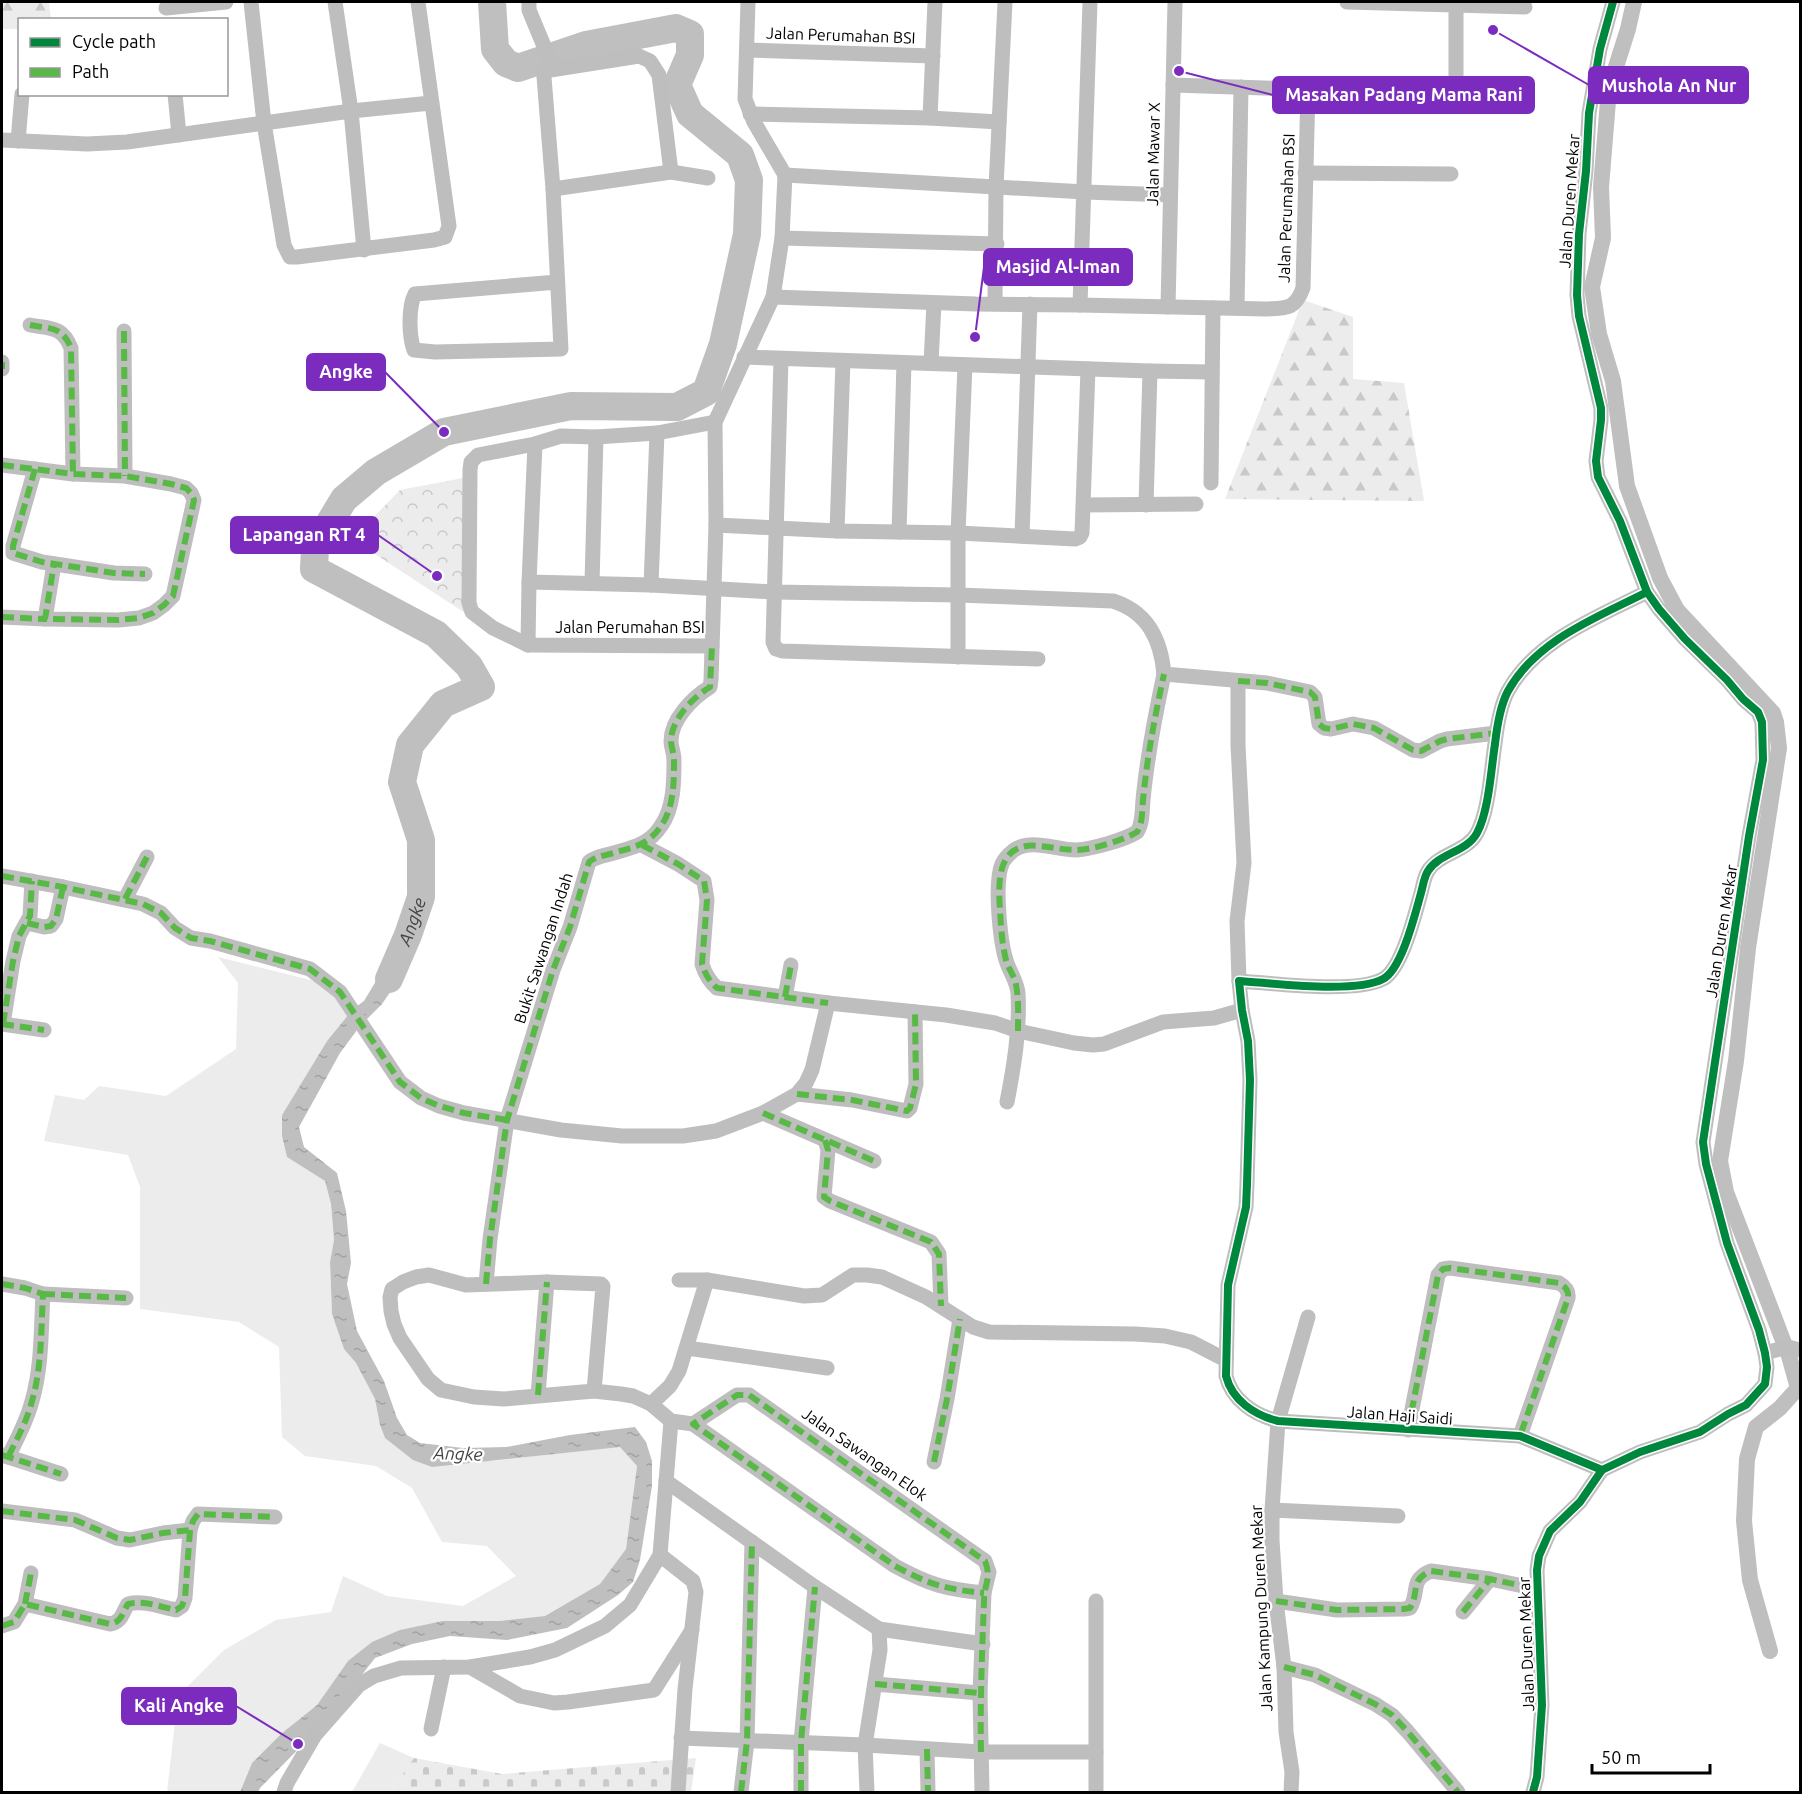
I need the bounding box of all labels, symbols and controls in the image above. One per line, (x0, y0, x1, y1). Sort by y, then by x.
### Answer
legend (18, 18, 228, 96)
street label: Jalan Perumahan BSI (766, 23, 916, 47)
text: Cycle path (72, 31, 156, 51)
text: Path (72, 61, 109, 81)
callout: Mushola An Nur (1589, 67, 1748, 103)
text: Mushola An Nur (1602, 75, 1737, 95)
callout: Masakan Padang Mama Rani (1273, 77, 1534, 113)
text: Masakan Padang Mama Rani (1285, 84, 1523, 104)
street label: Jalan Mawar X (1143, 102, 1163, 206)
street label: Jalan Perumahan BSI (1274, 133, 1298, 283)
street label: Jalan Duren Mekar (1555, 133, 1583, 269)
callout: Masjid Al-Iman (984, 249, 1132, 285)
text: Masjid Al-Iman (996, 256, 1120, 276)
callout: Angke (307, 354, 385, 390)
text: Angke (319, 361, 373, 381)
callout: Lapangan RT 4 (231, 517, 378, 553)
text: Lapangan RT 4 (243, 524, 365, 544)
street label: Jalan Perumahan BSI (555, 618, 705, 636)
street label: Jalan Duren Mekar (1702, 863, 1740, 999)
street label: Bukit Sawangan Indah (510, 870, 576, 1026)
water label: Angke (393, 895, 429, 949)
street label: Jalan Haji Saidi (1347, 1402, 1453, 1428)
street label: Jalan Sawangan Elok (799, 1404, 931, 1504)
water label: Angke (432, 1442, 483, 1464)
street label: Jalan Kampung Duren Mekar (1247, 1504, 1275, 1712)
street label: Jalan Duren Mekar (1515, 1576, 1537, 1712)
callout: Kali Angke (122, 1688, 236, 1724)
text: Kali Angke (134, 1695, 224, 1715)
scale bar (1592, 1737, 1710, 1775)
text: 50 m (1601, 1747, 1641, 1767)

